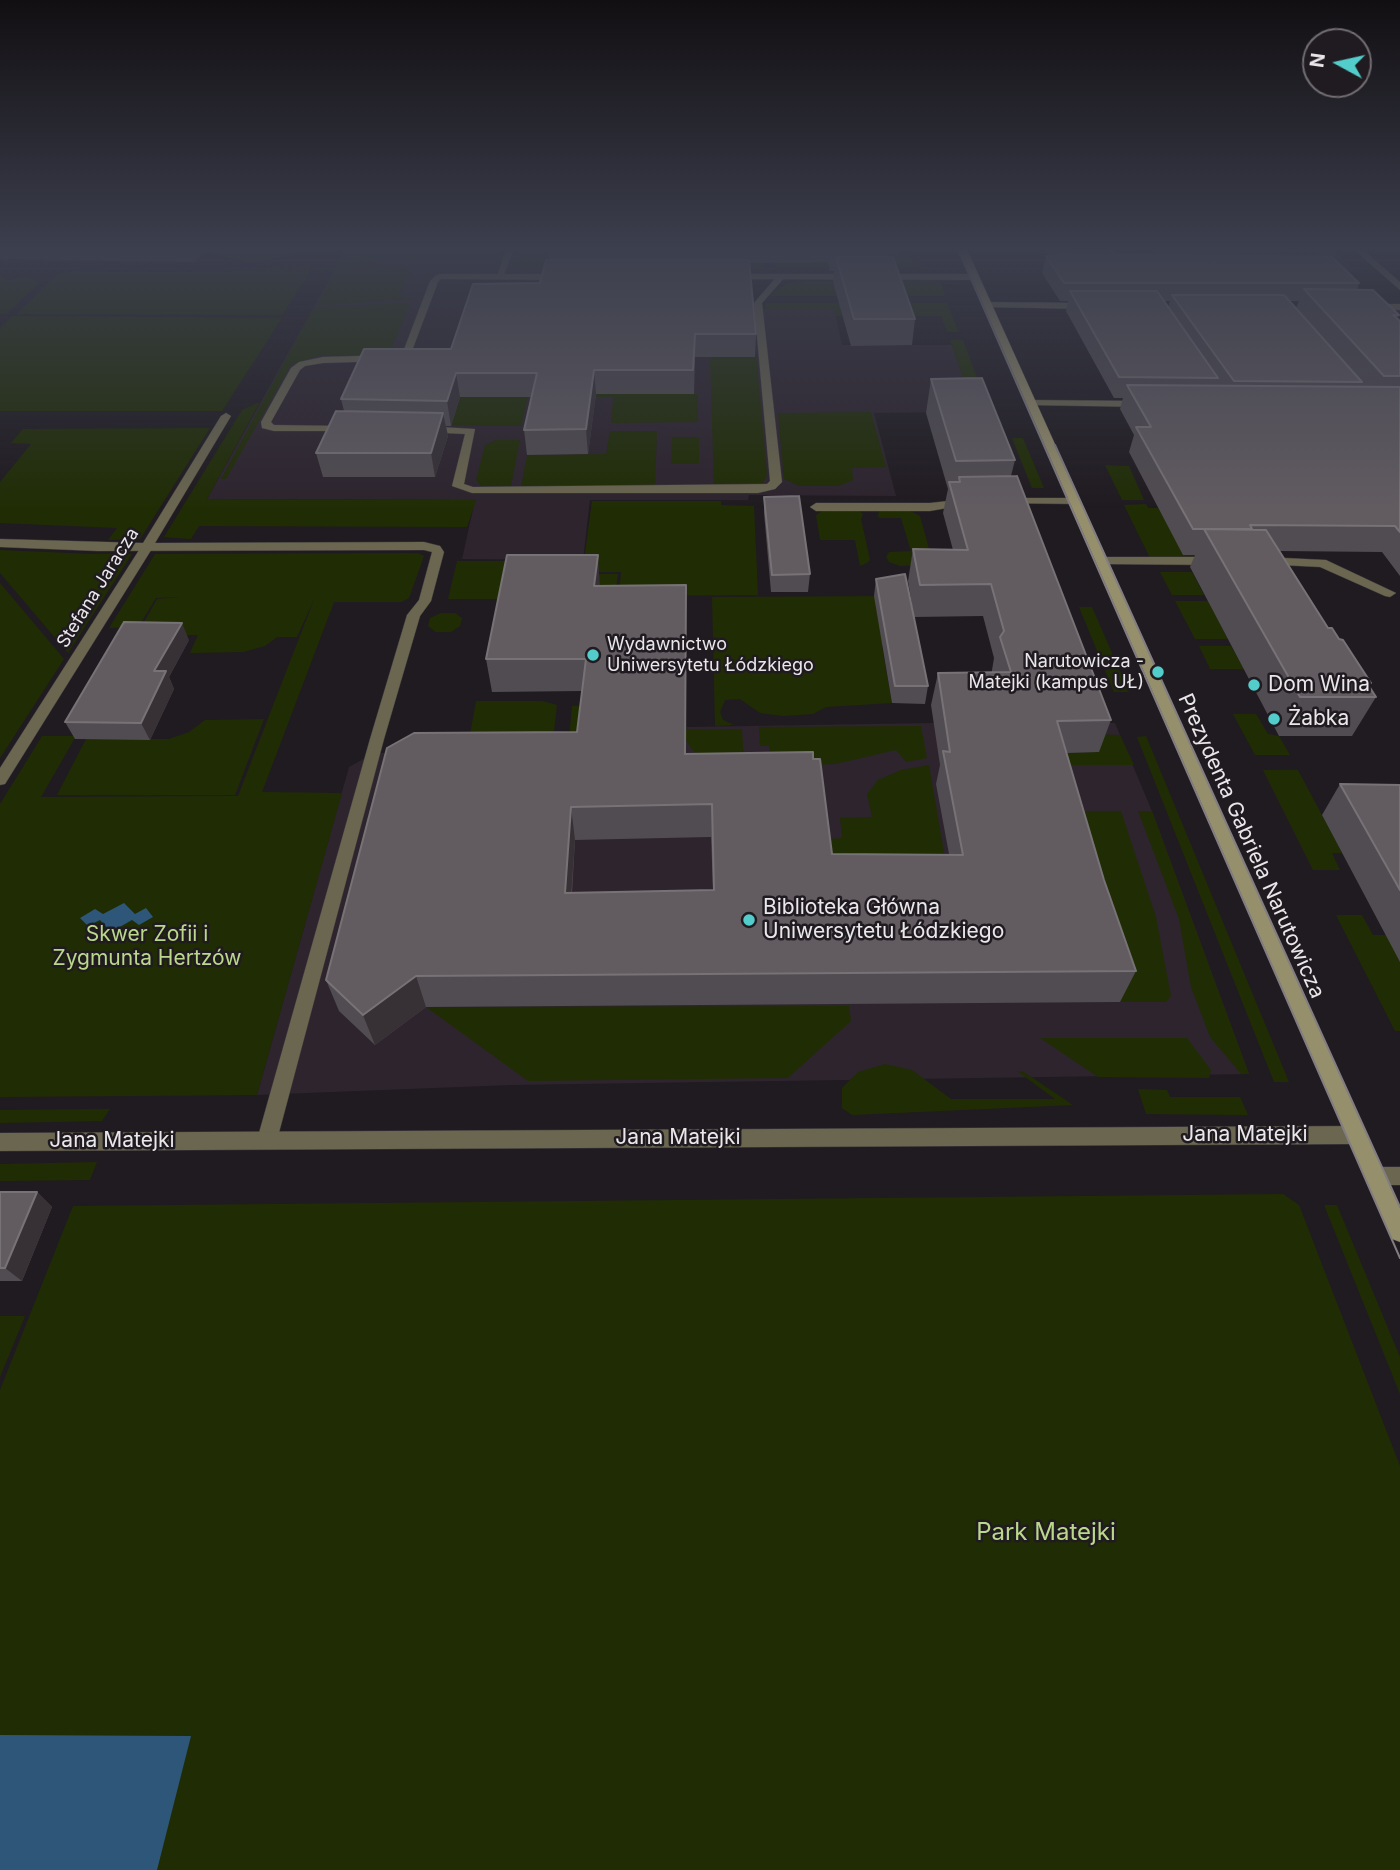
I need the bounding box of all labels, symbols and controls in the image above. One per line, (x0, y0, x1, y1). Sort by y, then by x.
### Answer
north arrow (1302, 28, 1372, 98)
text: N (1305, 52, 1330, 69)
street label: Stefana Jaracza (52, 524, 144, 652)
place label: Wydawnictwo Uniwersytetu Łódzkiego (607, 634, 814, 676)
marker: Wydawnictwo Uniwersytetu Łódzkiego (585, 647, 601, 663)
place label: Narutowicza - Matejki (kampus UŁ) (969, 651, 1144, 694)
marker: Narutowicza - Matejki (kampus UŁ) (1150, 664, 1166, 680)
place label: Dom Wina (1268, 672, 1370, 698)
marker: Dom Wina (1246, 677, 1262, 693)
street label: Prezydenta Gabriela Narutowicza (1172, 690, 1330, 1002)
place label: Żabka (1288, 706, 1349, 732)
marker: Żabka (1266, 711, 1282, 727)
place label: Biblioteka Główna Uniwersytetu Łódzkiego (763, 895, 1004, 945)
marker: Biblioteka Główna Uniwersytetu Łódzkiego (741, 912, 757, 928)
park label: Skwer Zofii i Zygmunta Hertzów (52, 922, 242, 972)
street label: Jana Matejki (1182, 1122, 1308, 1148)
street label: Jana Matejki (615, 1125, 741, 1151)
street label: Jana Matejki (49, 1128, 175, 1154)
park label: Park Matejki (976, 1519, 1116, 1547)

